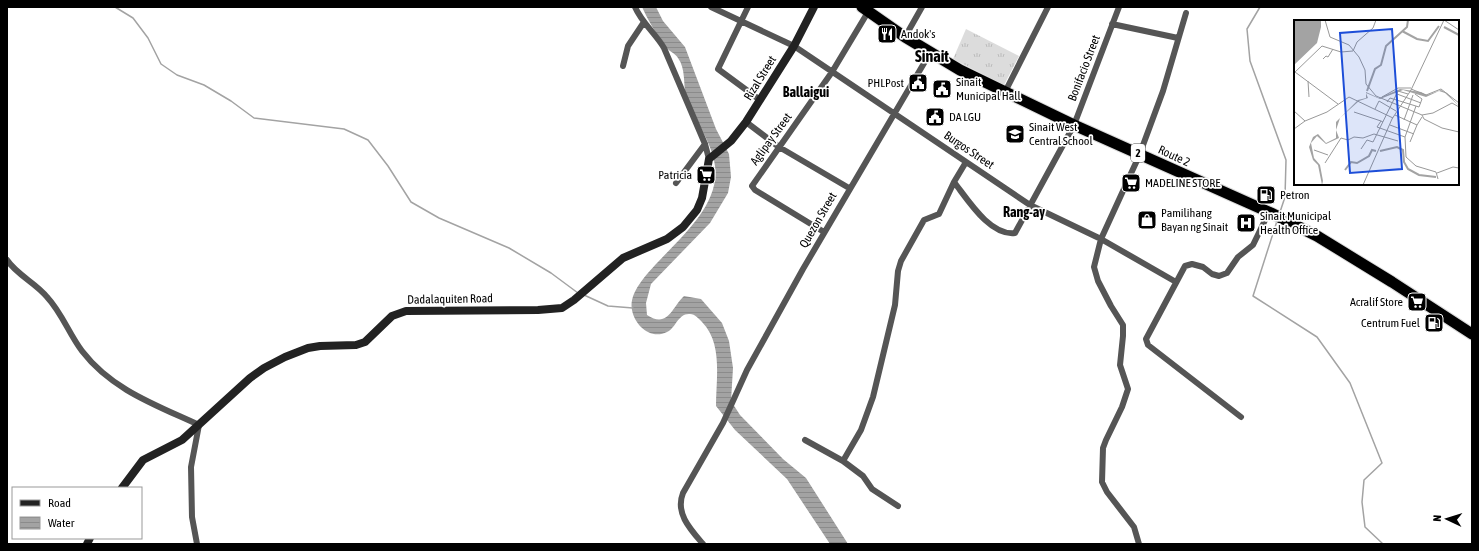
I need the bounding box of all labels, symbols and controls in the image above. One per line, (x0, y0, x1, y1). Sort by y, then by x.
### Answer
inset map (1294, 20, 1459, 185)
restaurant icon: Andok's (876, 23, 898, 45)
place label: Andok's (901, 27, 936, 41)
street label: Bonifacio Street (1065, 32, 1103, 103)
district label: Sinait (915, 47, 949, 65)
street label: Rizal Street (741, 53, 779, 103)
public building icon: PHLPost (907, 72, 929, 94)
place label: Sinait Municipal Hall (956, 75, 1021, 103)
place label: PHLPost (867, 76, 905, 90)
public building icon: Sinait Municipal Hall (931, 78, 953, 100)
district label: Ballaigui (783, 84, 829, 100)
public building icon: DA LGU (924, 106, 946, 128)
street label: Aglipay Street (747, 110, 795, 168)
place label: DA LGU (949, 110, 981, 124)
place label: Sinait West Central School (1029, 120, 1093, 148)
school or university icon: Sinait West Central School (1004, 123, 1026, 145)
street label: Burgos Street (941, 128, 997, 172)
street label: Route 2 (1156, 143, 1192, 169)
road number: 2 (1131, 144, 1145, 162)
supermarket icon: Patricia (695, 164, 717, 186)
place label: Patricia (658, 168, 692, 182)
supermarket icon: MADELINE STORE (1120, 172, 1142, 194)
place label: MADELINE STORE (1145, 176, 1220, 190)
fuel station icon: Petron (1255, 184, 1277, 206)
place label: Petron (1280, 188, 1310, 202)
street label: Quezon Street (796, 189, 840, 250)
district label: Rang-ay (1003, 204, 1045, 220)
place label: Pamilihang Bayan ng Sinait (1161, 206, 1229, 234)
shop icon: Pamilihang Bayan ng Sinait (1136, 209, 1158, 231)
place label: Sinait Municipal Health Office (1260, 209, 1332, 237)
hospital icon: Sinait Municipal Health Office (1235, 212, 1257, 234)
street label: Dadalaquiten Road (407, 291, 493, 307)
supermarket icon: Acralif Store (1406, 291, 1428, 313)
place label: Acralif Store (1350, 295, 1403, 309)
fuel station icon: Centrum Fuel (1423, 312, 1445, 334)
place label: Centrum Fuel (1361, 316, 1421, 330)
legend (12, 487, 142, 539)
text: Road (48, 496, 71, 510)
north arrow (1427, 499, 1467, 539)
text: N (1431, 515, 1443, 522)
text: Water (48, 516, 75, 530)

